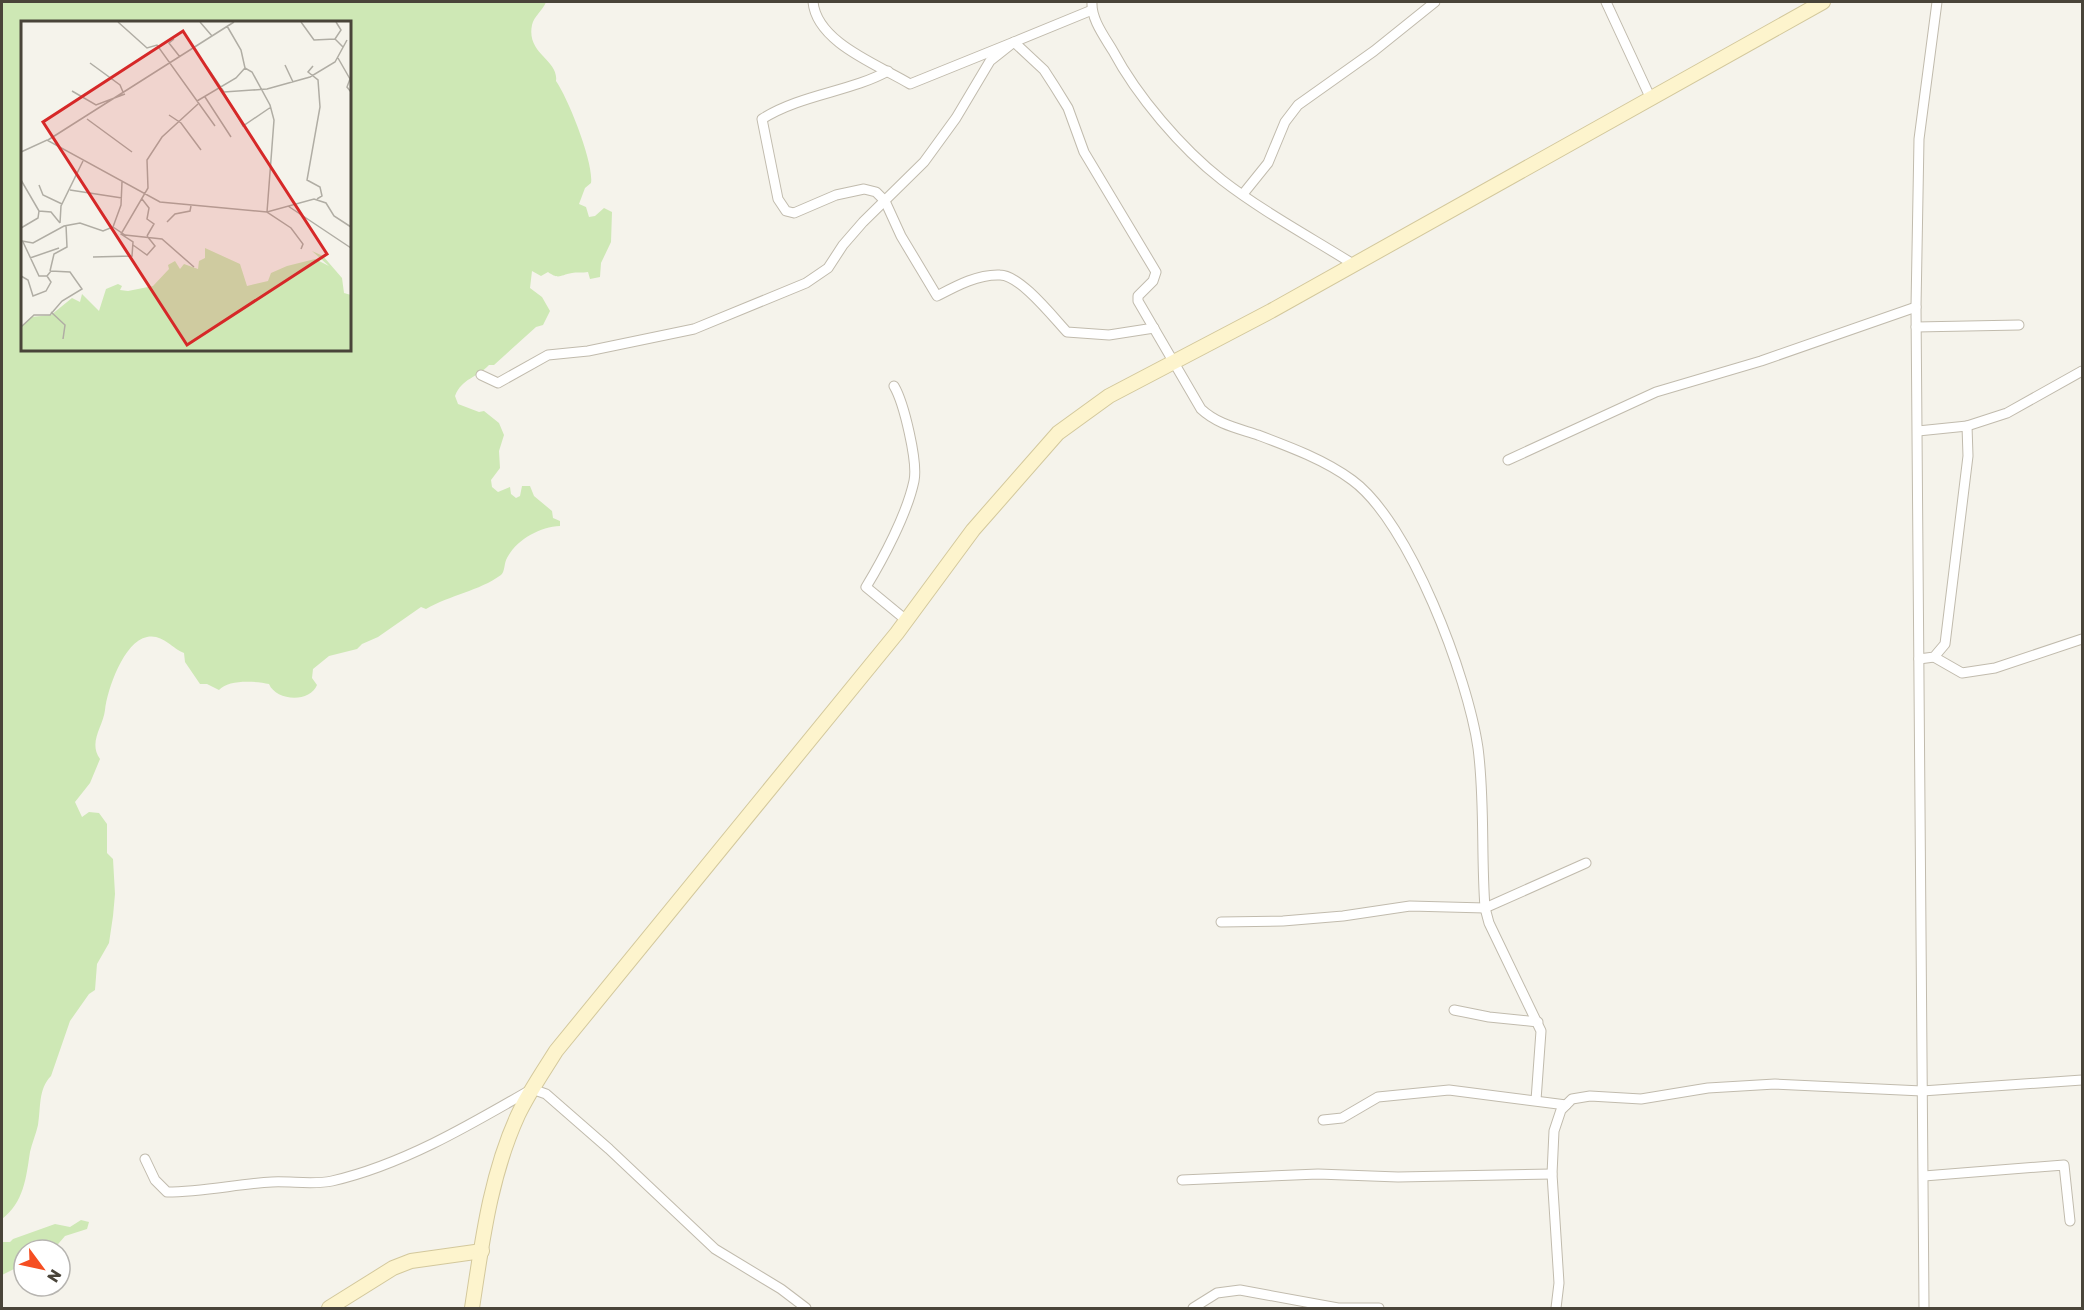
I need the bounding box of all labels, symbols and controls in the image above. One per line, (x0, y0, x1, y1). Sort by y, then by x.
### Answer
inset map (21, 21, 351, 351)
north arrow (12, 1238, 72, 1298)
text: N (43, 1266, 65, 1286)

